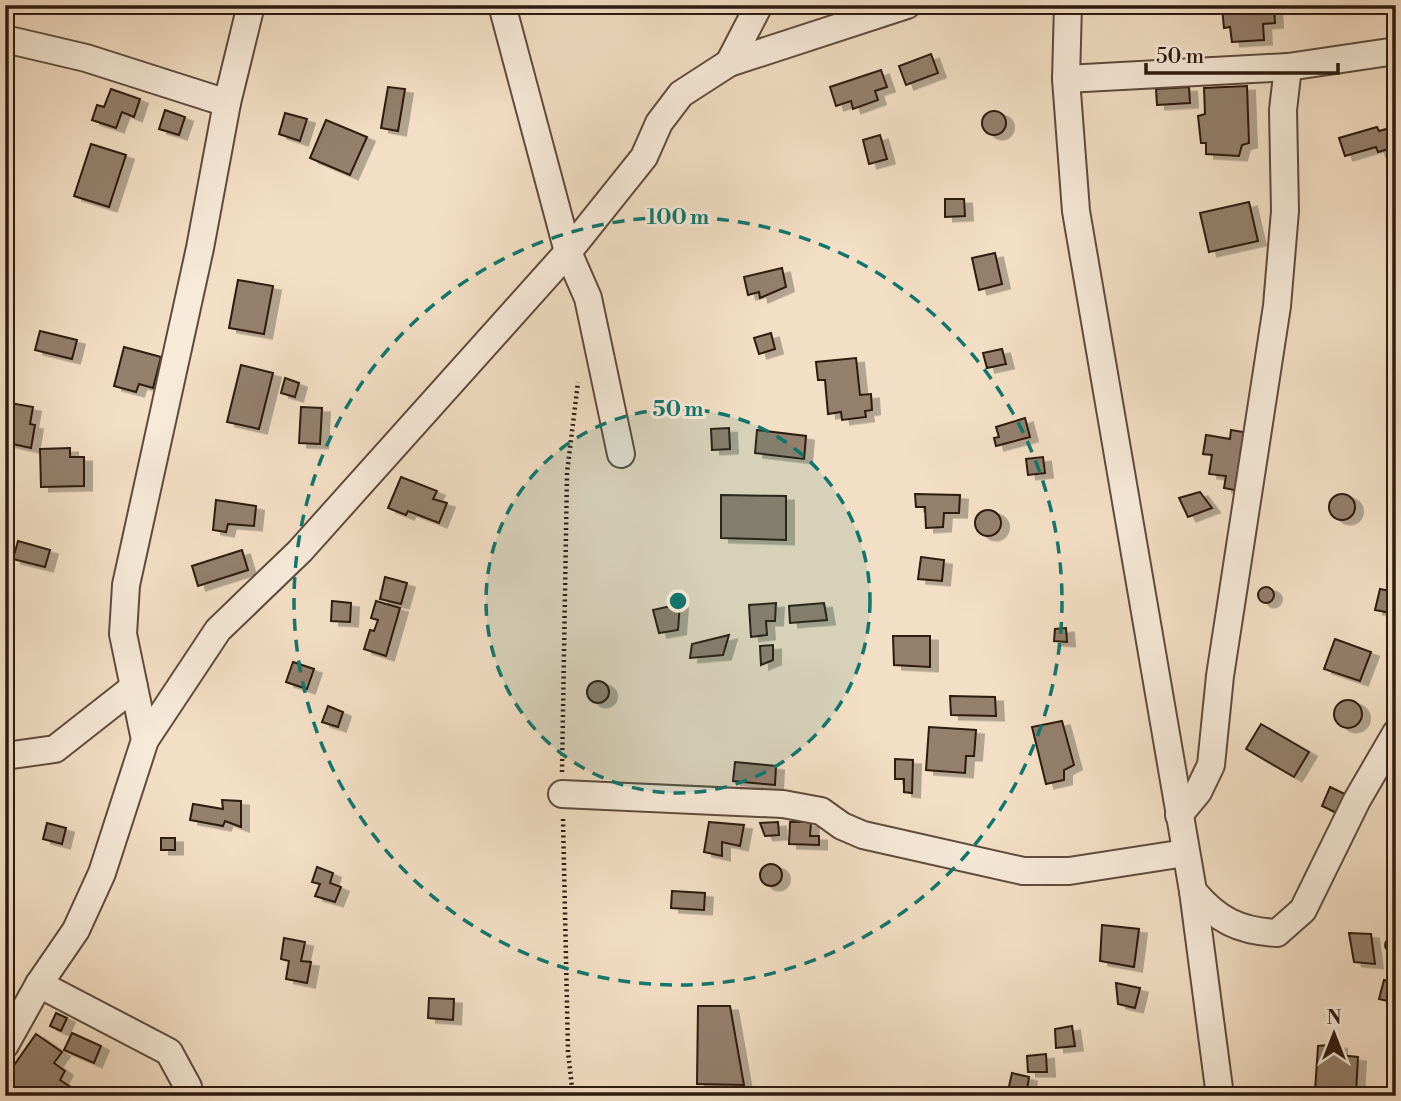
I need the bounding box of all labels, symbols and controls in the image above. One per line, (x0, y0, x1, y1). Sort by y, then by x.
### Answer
scale bar (1146, 32, 1338, 76)
text: 50 m (1156, 44, 1204, 70)
text: 100 m (647, 205, 709, 231)
text: 50 m (653, 397, 703, 423)
centre of rings (666, 589, 690, 613)
north arrow (1300, 1000, 1370, 1070)
text: N (1326, 1006, 1342, 1030)

